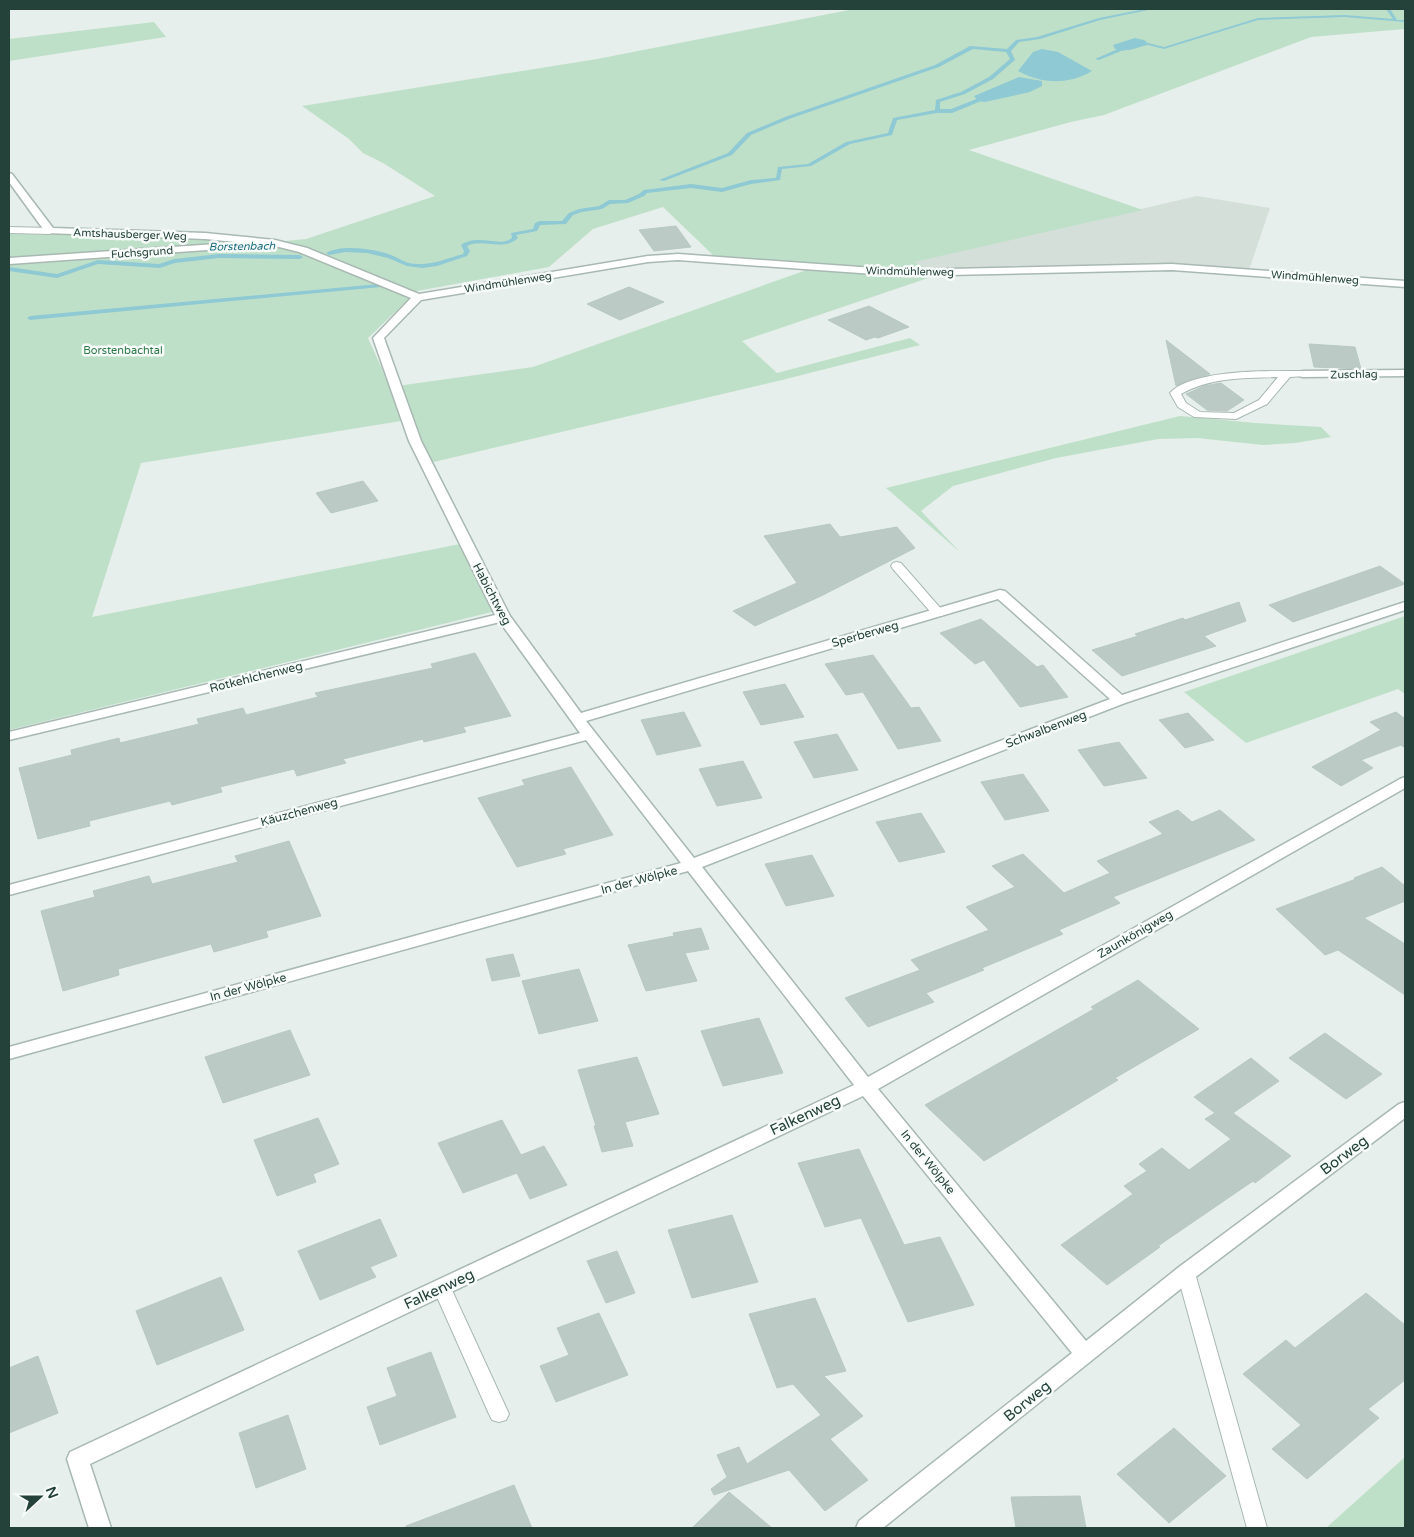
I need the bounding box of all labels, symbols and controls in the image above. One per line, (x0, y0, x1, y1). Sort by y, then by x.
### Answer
street label: Amtshausberger Weg (73, 226, 187, 243)
water label: Borstenbach (209, 239, 276, 254)
street label: Fuchsgrund (110, 244, 174, 261)
street label: Windmühlenweg (866, 264, 954, 279)
street label: Windmühlenweg (1271, 268, 1359, 287)
street label: Windmühlenweg (463, 269, 553, 296)
park label: Borstenbachtal (83, 344, 163, 357)
street label: Zuschlag (1330, 368, 1378, 381)
street label: Habichtweg (470, 561, 514, 627)
street label: Sperberweg (830, 618, 900, 650)
street label: Rotkehlchenweg (208, 659, 304, 695)
street label: Schwalbenweg (1004, 707, 1088, 751)
street label: Käuzchenweg (259, 795, 339, 829)
street label: In der Wölpke (599, 863, 679, 897)
street label: Zaunkönigweg (1095, 907, 1175, 961)
street label: In der Wölpke (208, 970, 288, 1004)
street label: Falkenweg (767, 1091, 843, 1139)
street label: In der Wölpke (898, 1127, 958, 1197)
street label: Borweg (1317, 1131, 1371, 1179)
street label: Falkenweg (401, 1265, 477, 1313)
street label: Borweg (1000, 1377, 1054, 1425)
north arrow (15, 1472, 65, 1522)
text: N (42, 1484, 62, 1501)

